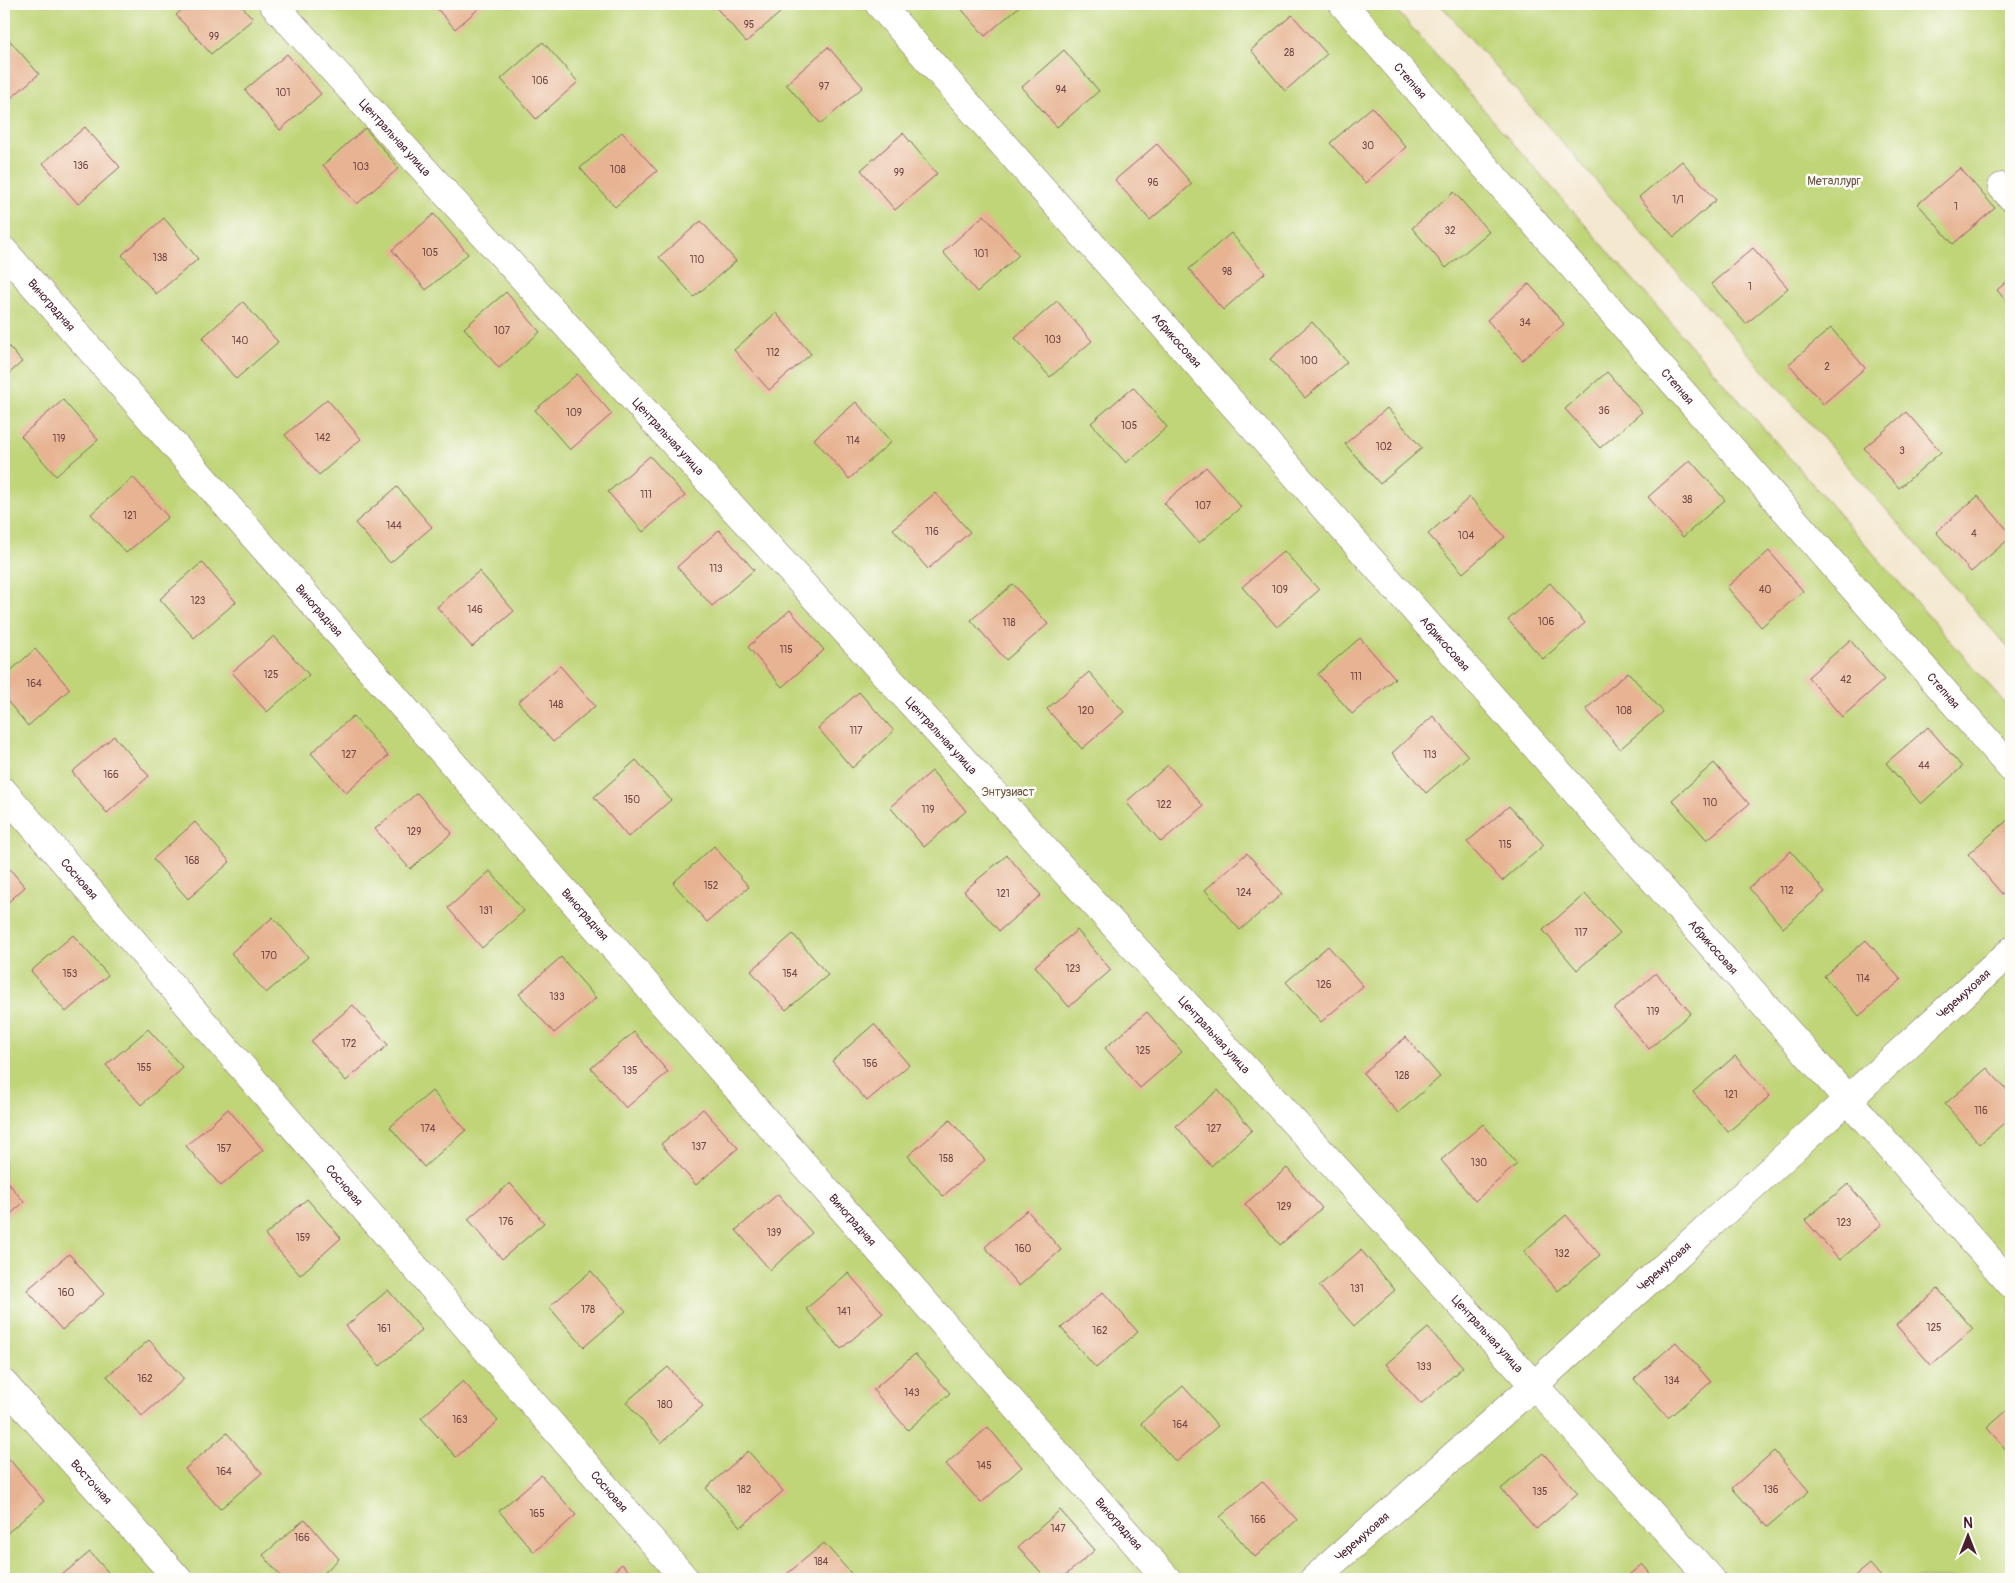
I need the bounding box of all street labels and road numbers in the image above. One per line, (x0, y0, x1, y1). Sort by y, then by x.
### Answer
street label: Степная (1390, 60, 1430, 102)
street label: Центральная улица (356, 96, 434, 180)
street label: Виноградная (24, 276, 78, 335)
street label: Абрикосовая (1148, 310, 1204, 371)
street label: Степная (1657, 366, 1697, 408)
street label: Центральная улица (629, 395, 707, 479)
street label: Виноградная (292, 582, 346, 640)
street label: Абрикосовая (1416, 614, 1473, 675)
street label: Степная (1923, 670, 1963, 712)
street label: Центральная улица (902, 694, 980, 778)
street label: Сосновая (57, 856, 101, 903)
street label: Виноградная (558, 886, 612, 944)
street label: Абрикосовая (1685, 917, 1741, 978)
street label: Черемуховая (1934, 966, 1994, 1023)
street label: Центральная улица (1175, 994, 1253, 1077)
street label: Сосновая (322, 1162, 366, 1209)
street label: Виноградная (825, 1191, 879, 1250)
street label: Черемуховая (1634, 1239, 1695, 1295)
street label: Центральная улица (1448, 1293, 1526, 1376)
street label: Восточная (67, 1457, 115, 1508)
street label: Сосновая (587, 1468, 631, 1516)
street label: Виноградная (1092, 1495, 1145, 1554)
street label: Черемуховая (1332, 1509, 1393, 1565)

